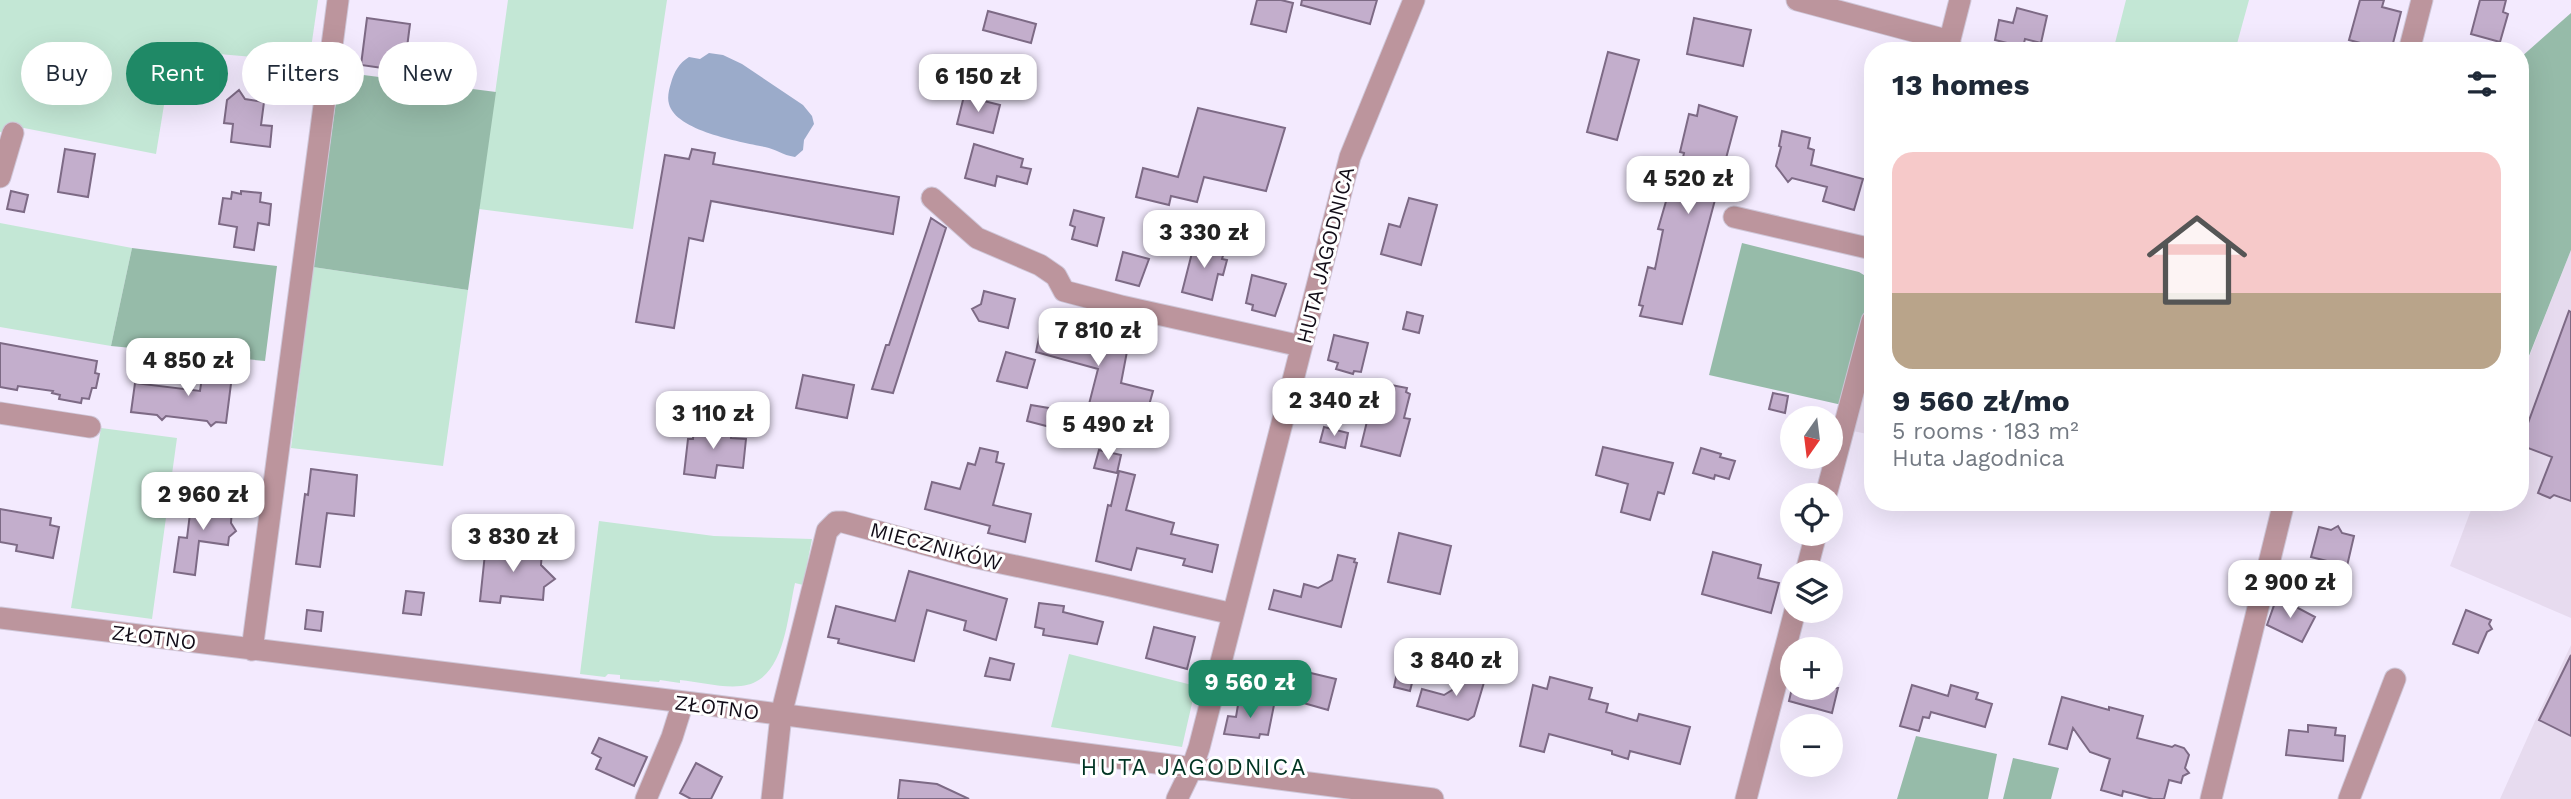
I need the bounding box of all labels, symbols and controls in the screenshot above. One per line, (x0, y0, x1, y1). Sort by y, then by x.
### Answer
chip: Buy (21, 42, 112, 105)
chip: Rent (126, 42, 228, 105)
chip: Filters (242, 42, 364, 105)
chip: New (378, 42, 477, 105)
pin: 6 150 zł (906, 54, 1050, 114)
text: 6 150 zł (935, 63, 1021, 90)
icon: filters (2463, 65, 2501, 103)
text: 13 homes (1892, 67, 2029, 102)
pin: 4 520 zł (1616, 156, 1760, 216)
street label: HUTA JAGODNICA (1291, 164, 1359, 346)
text: 4 520 zł (1642, 165, 1734, 192)
icon: home (2134, 197, 2260, 323)
pin: 3 330 zł (1132, 210, 1276, 270)
text: 3 330 zł (1159, 219, 1249, 246)
pin: 7 810 zł (1026, 308, 1170, 368)
text: 7 810 zł (1055, 317, 1141, 344)
pin: 4 850 zł (116, 338, 260, 398)
text: 4 850 zł (142, 347, 234, 374)
pin: 2 340 zł (1262, 378, 1406, 438)
text: 9 560 zł/mo (1892, 383, 2070, 418)
text: 2 340 zł (1288, 387, 1380, 414)
pin: 3 110 zł (641, 392, 785, 451)
text: 3 110 zł (672, 400, 754, 427)
pin: 5 490 zł (1036, 402, 1180, 462)
north arrow (1780, 406, 1843, 469)
map controls (1780, 406, 1843, 777)
text: 5 490 zł (1062, 411, 1154, 438)
text: 5 rooms · 183 m² (1892, 418, 2079, 445)
text: Huta Jagodnica (1892, 445, 2065, 472)
pin: 2 960 zł (131, 472, 275, 532)
text: 2 960 zł (157, 481, 249, 508)
button: locate (1780, 483, 1843, 546)
pin: 3 830 zł (441, 514, 585, 574)
street label: MIECZNIKÓW (867, 516, 1005, 576)
text: 3 830 zł (468, 523, 558, 550)
button: layers (1780, 560, 1843, 623)
pin: 2 900 zł (2218, 560, 2362, 620)
text: 2 900 zł (2244, 569, 2336, 596)
street label: ZŁOTNO (110, 619, 198, 655)
button: + (1780, 637, 1843, 700)
pin: 3 840 zł (1384, 638, 1528, 698)
text: 3 840 zł (1410, 647, 1502, 674)
pin: 9 560 zł (1178, 660, 1322, 720)
text: 9 560 zł (1205, 669, 1295, 696)
street label: ZŁOTNO (673, 689, 761, 725)
button: − (1780, 714, 1843, 777)
district label: HUTA JAGODNICA (1081, 754, 1307, 781)

